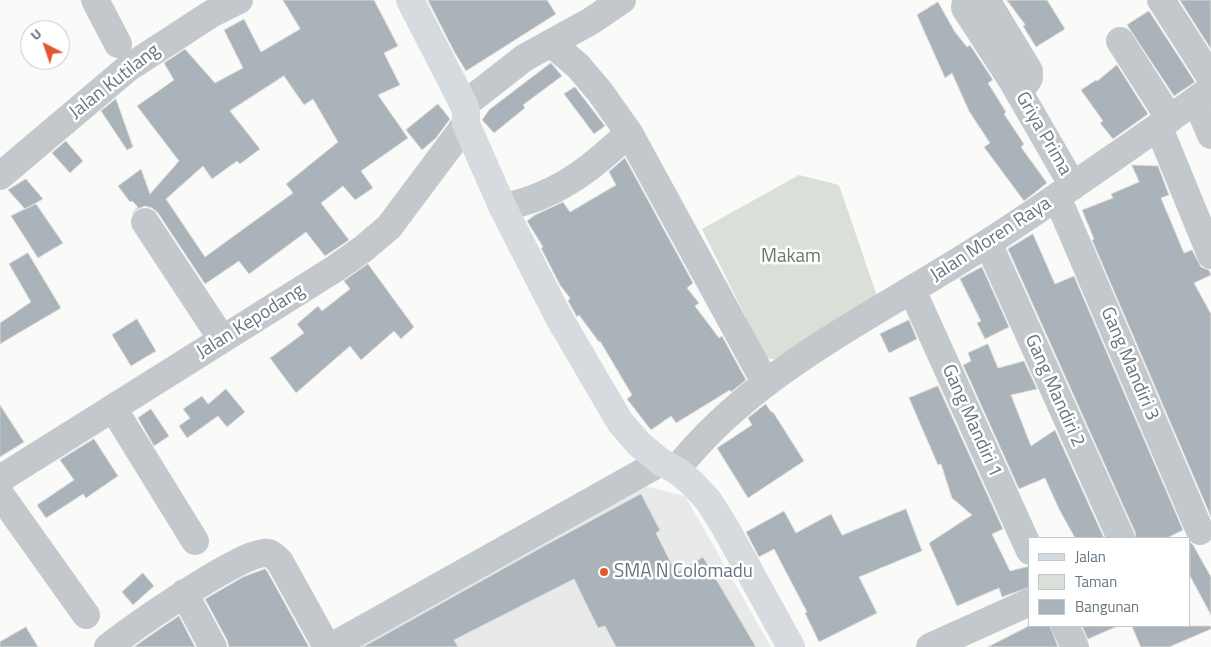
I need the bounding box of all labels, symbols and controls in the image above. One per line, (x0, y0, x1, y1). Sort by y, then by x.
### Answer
north arrow (20, 20, 70, 70)
text: U (25, 23, 46, 45)
street label: Jalan Kutilang (65, 40, 165, 124)
street label: Griya Prima (1010, 88, 1076, 180)
street label: Jalan Moren Raya (926, 193, 1056, 287)
park label: Makam (761, 246, 821, 268)
street label: Jalan Kepodang (193, 280, 309, 364)
street label: Gang Mandiri 3 (1095, 304, 1163, 424)
street label: Gang Mandiri 2 (1019, 331, 1089, 451)
street label: Gang Mandiri 1 (936, 361, 1006, 481)
legend (1028, 537, 1191, 627)
text: Jalan (1075, 545, 1106, 568)
place label: SMA N Colomadu (614, 561, 753, 583)
marker: SMA N Colomadu (598, 566, 610, 578)
text: Taman (1075, 570, 1117, 593)
text: Bangunan (1075, 595, 1139, 618)

